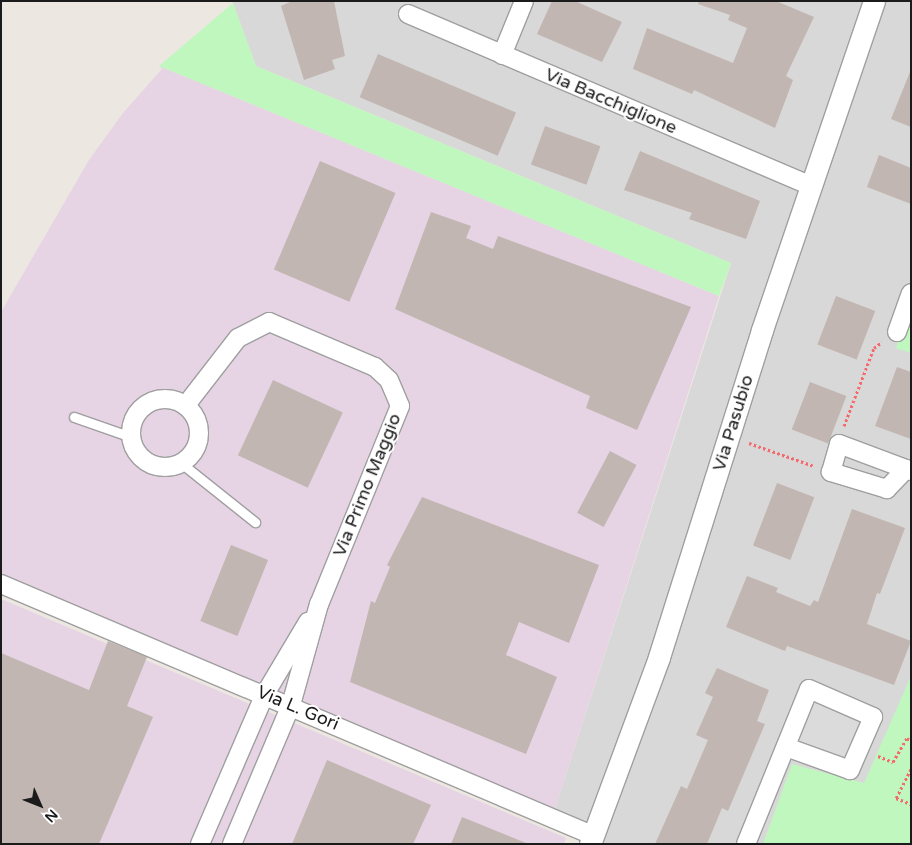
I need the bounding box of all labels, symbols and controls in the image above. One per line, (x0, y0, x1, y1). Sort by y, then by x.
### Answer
street label: Via Bacchiglione (542, 63, 680, 139)
street label: Via Pasubio (708, 372, 758, 474)
street label: Via Primo Maggio (328, 410, 406, 560)
street label: Via L. Gori (254, 681, 342, 735)
north arrow (15, 780, 65, 830)
text: N (41, 806, 61, 826)

